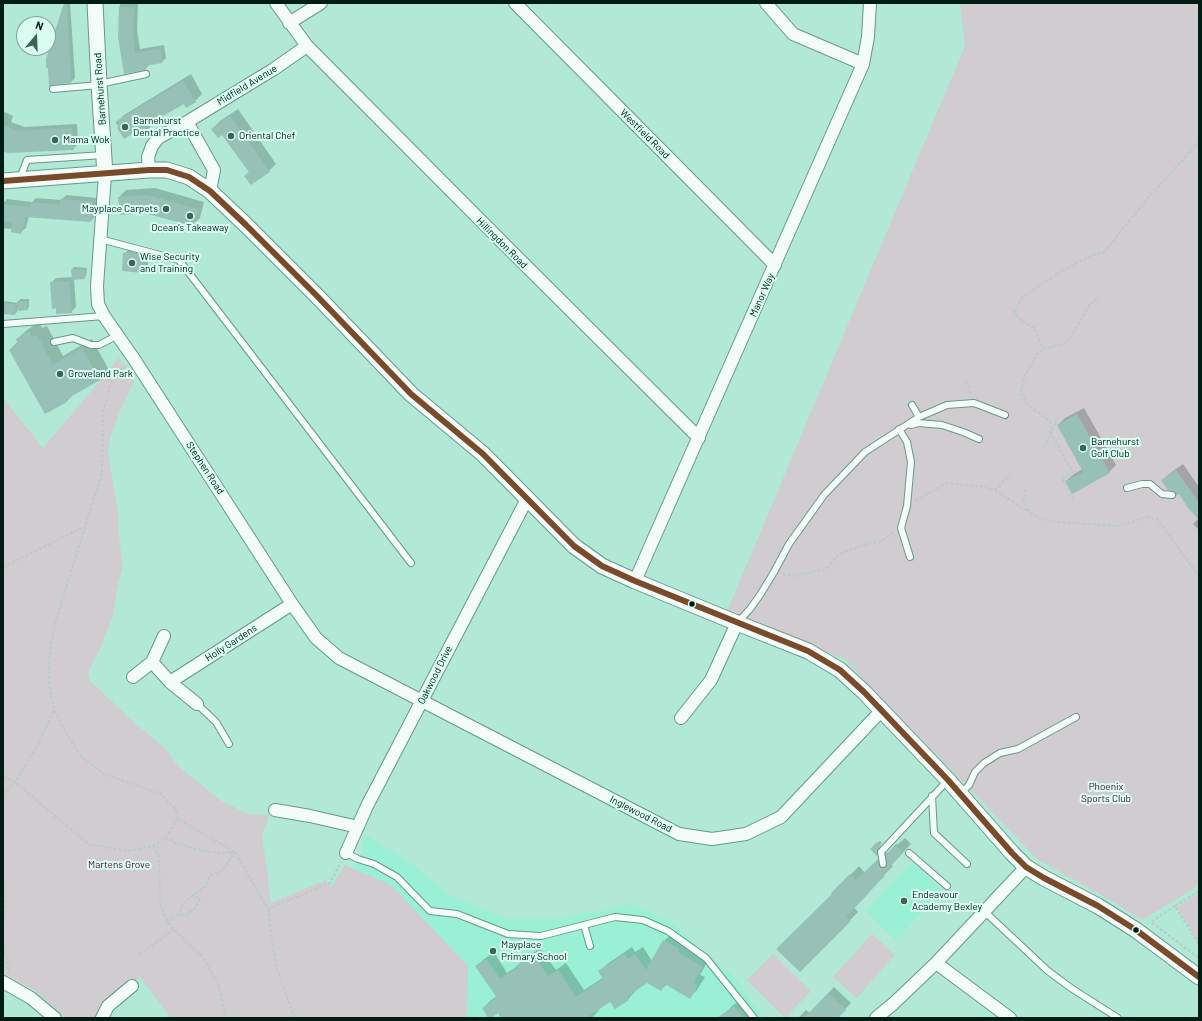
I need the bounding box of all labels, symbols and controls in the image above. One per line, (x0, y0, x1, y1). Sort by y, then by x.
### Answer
north arrow (16, 16, 56, 56)
text: N (34, 18, 45, 32)
street label: Barnehurst Road (91, 52, 109, 126)
street label: Midfield Avenue (215, 62, 279, 108)
street label: Westfield Road (618, 107, 672, 161)
place label: Barnehurst Dental Practice (133, 115, 199, 138)
marker: Barnehurst Dental Practice (120, 122, 130, 132)
place label: Oriental Chef (239, 130, 295, 142)
marker: Oriental Chef (226, 131, 236, 141)
place label: Mama Wok (63, 134, 109, 146)
marker: Mama Wok (50, 135, 60, 145)
place label: Mayplace Carpets (82, 203, 158, 215)
marker: Mayplace Carpets (161, 204, 171, 214)
marker: Ocean's Takeaway (185, 211, 195, 221)
street label: Hillingdon Road (474, 215, 530, 271)
place label: Ocean's Takeaway (151, 222, 229, 234)
place label: Wise Security and Training (140, 251, 200, 274)
marker: Wise Security and Training (127, 258, 137, 268)
street label: Manor Way (747, 271, 777, 319)
place label: Groveland Park (68, 368, 133, 380)
marker: Groveland Park (55, 369, 65, 379)
place label: Barnehurst Golf Club (1091, 436, 1139, 460)
street label: Stephen Road (184, 439, 226, 497)
marker: Barnehurst Golf Club (1078, 443, 1088, 453)
unlabelled marker (687, 599, 697, 609)
street label: Holly Gardens (203, 622, 259, 664)
street label: Oakwood Drive (415, 644, 455, 706)
park label: Phoenix Sports Club (1081, 781, 1131, 804)
street label: Inglewood Road (608, 793, 674, 835)
park label: Martens Grove (88, 859, 150, 871)
place label: Endeavour Academy Bexley (912, 889, 982, 912)
marker: Endeavour Academy Bexley (899, 896, 909, 906)
unlabelled marker (1131, 925, 1141, 935)
place label: Mayplace Primary School (501, 939, 567, 962)
marker: Mayplace Primary School (488, 946, 498, 956)

